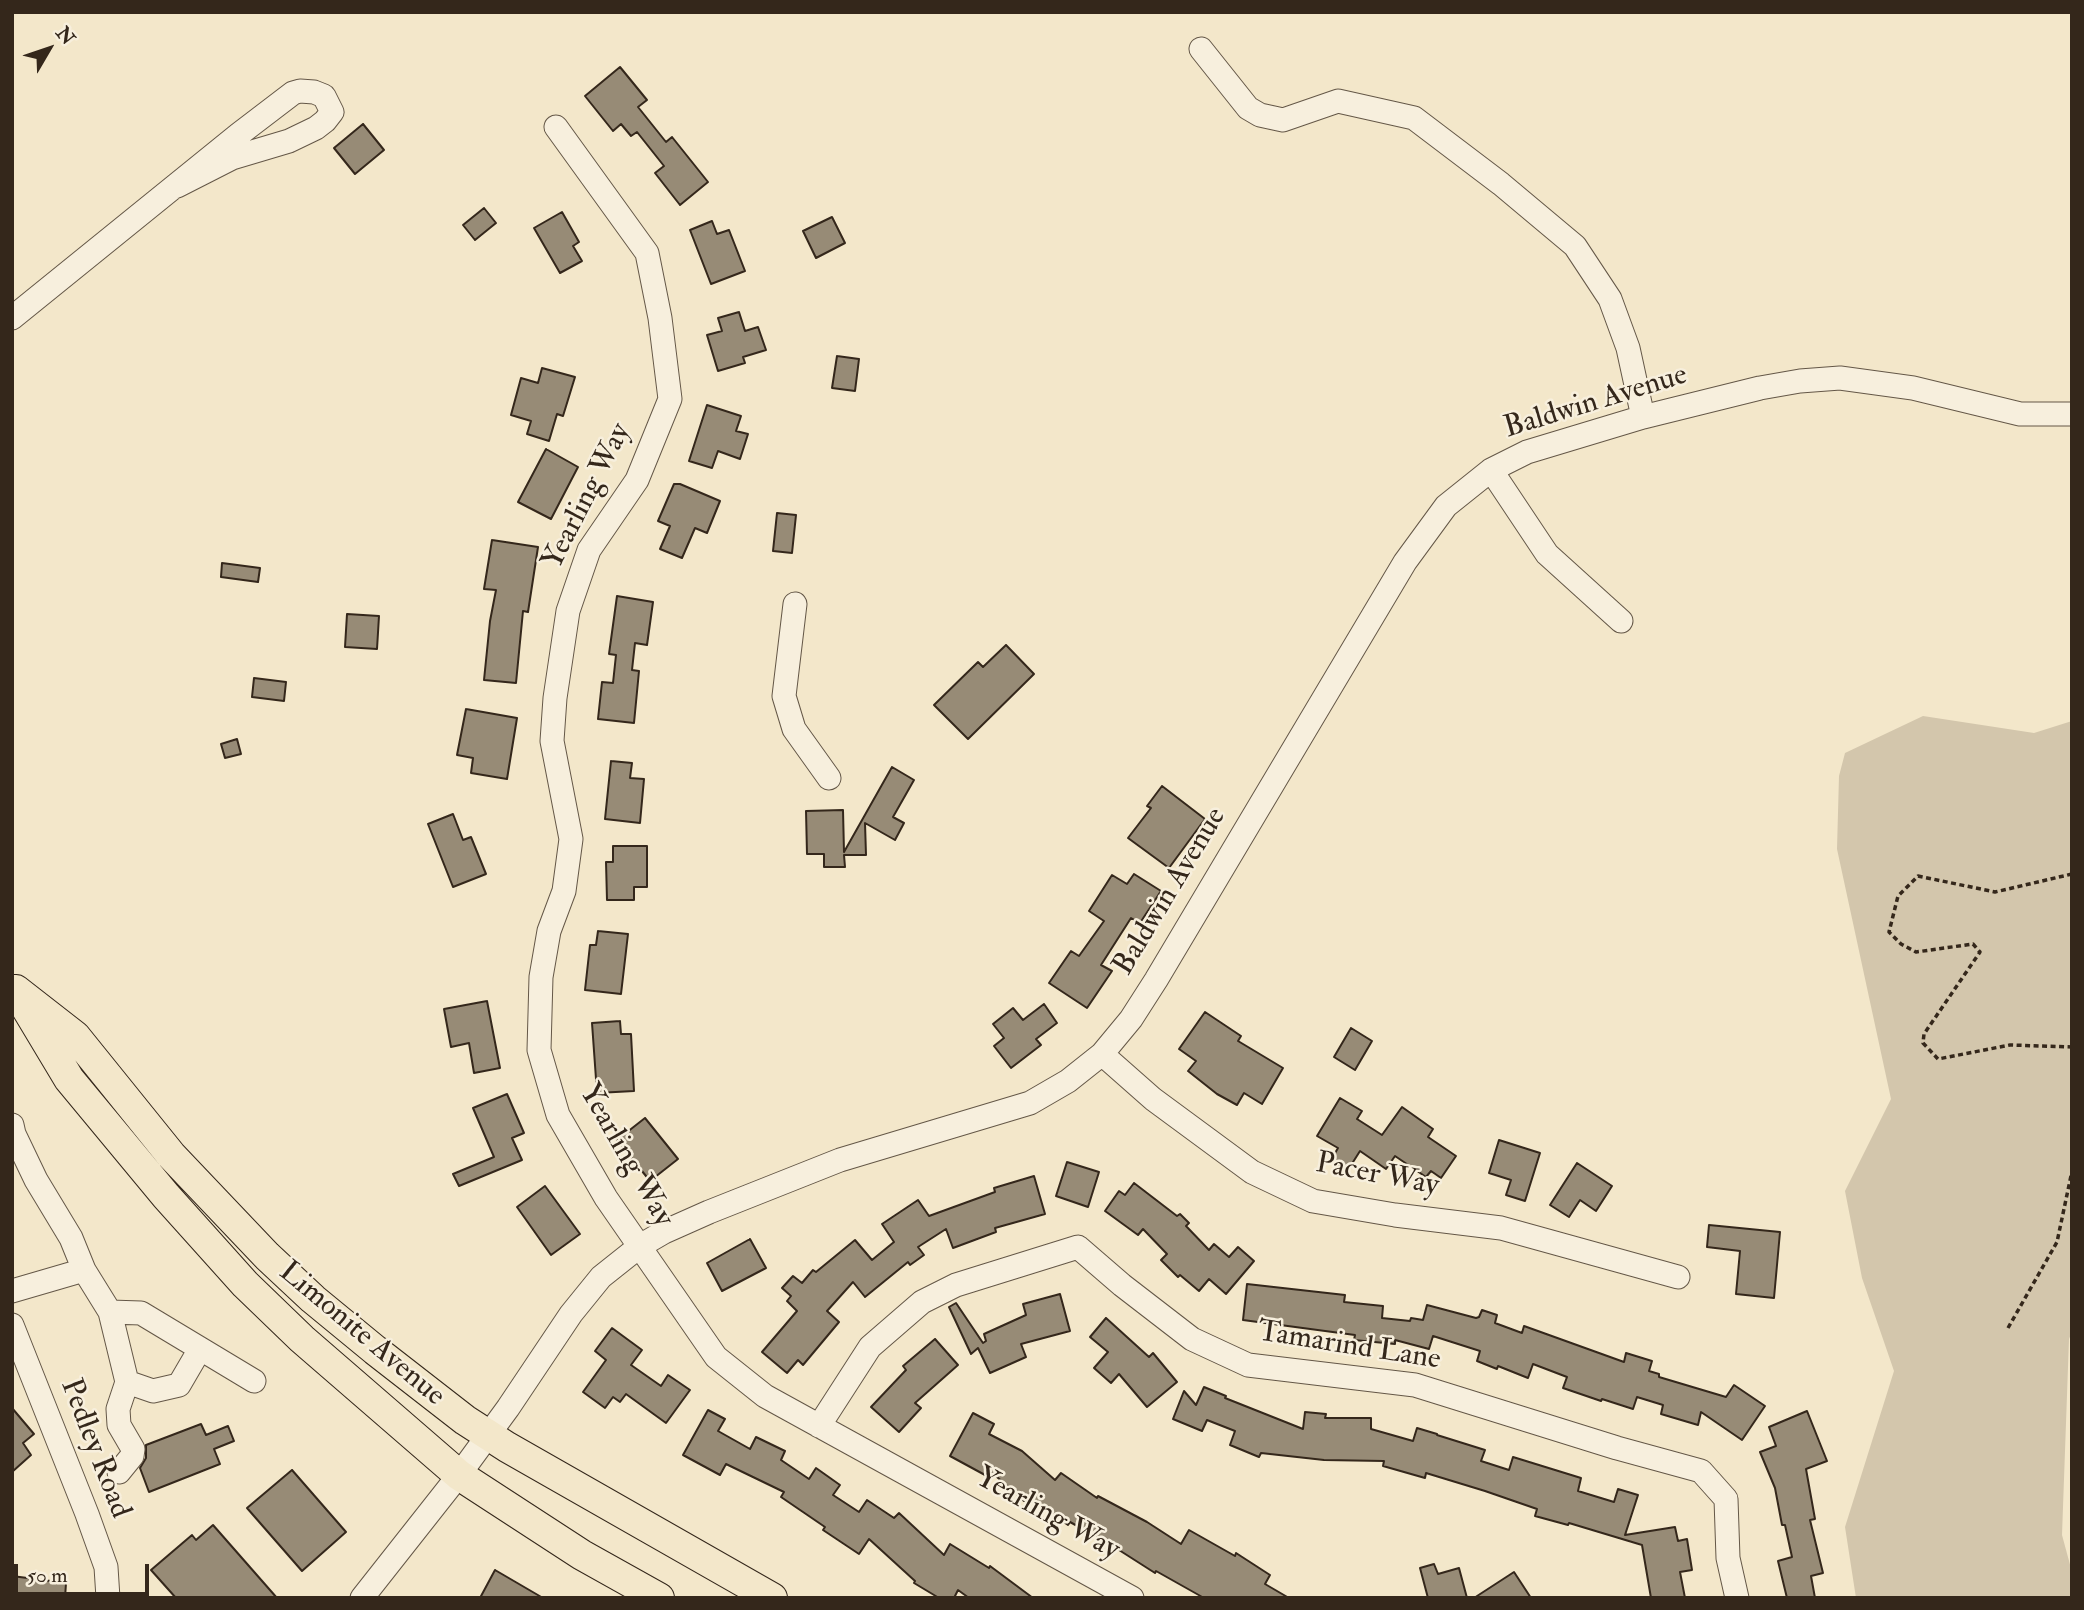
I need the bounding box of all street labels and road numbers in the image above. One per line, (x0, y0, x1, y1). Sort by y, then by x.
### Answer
street label: Baldwin Avenue (1500, 358, 1692, 448)
street label: Yearling Way (536, 418, 640, 576)
street label: Baldwin Avenue (1107, 802, 1235, 982)
street label: Yearling Way (570, 1078, 680, 1234)
street label: Pacer Way (1312, 1146, 1442, 1206)
street label: Limonite Avenue (271, 1255, 451, 1415)
street label: Tamarind Lane (1255, 1315, 1443, 1379)
street label: Pedley Road (51, 1374, 137, 1524)
street label: Yearling Way (969, 1461, 1125, 1569)

